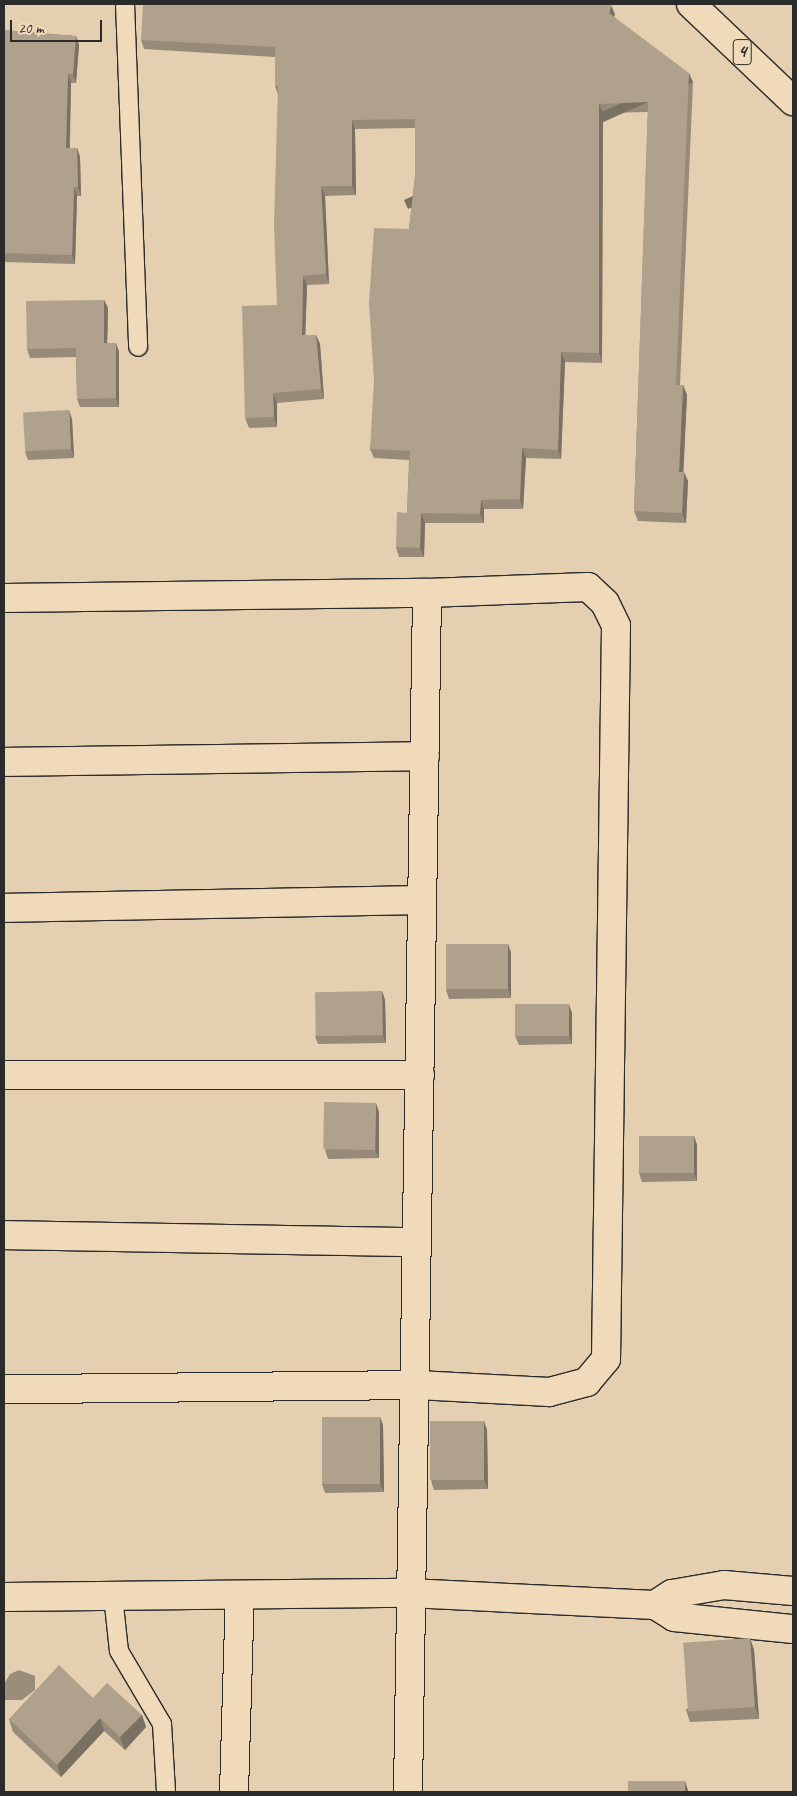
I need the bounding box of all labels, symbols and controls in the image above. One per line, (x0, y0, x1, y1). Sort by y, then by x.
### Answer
scale bar (12, 10, 105, 42)
text: 20 m (18, 19, 44, 38)
road number: 4 (732, 36, 752, 68)

